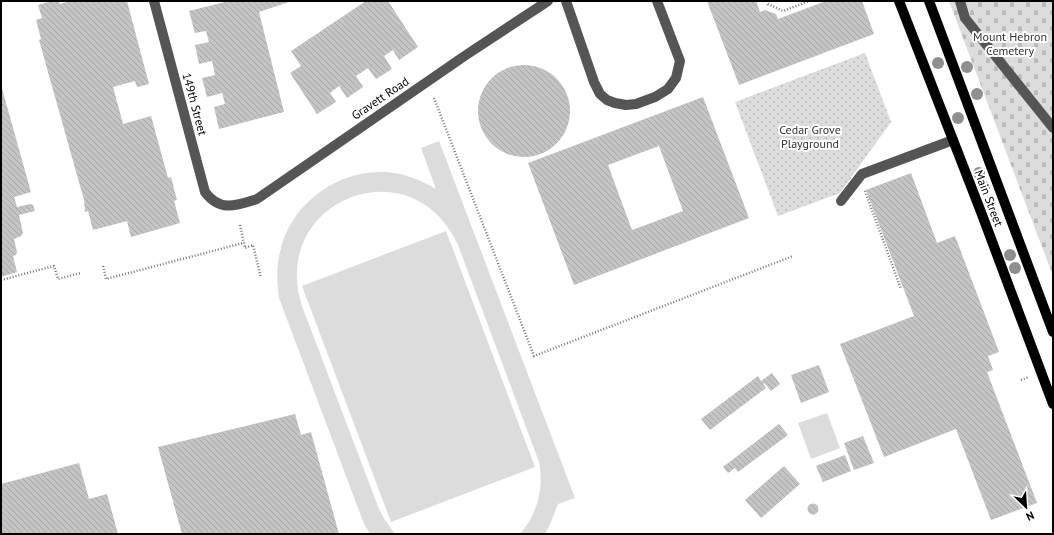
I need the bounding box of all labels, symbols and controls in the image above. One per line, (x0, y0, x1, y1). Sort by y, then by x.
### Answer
park label: Mount Hebron Cemetery (973, 29, 1047, 58)
street label: 149th Street (179, 71, 211, 137)
street label: Gravett Road (348, 73, 412, 123)
park label: Cedar Grove Playground (779, 122, 841, 151)
street label: Main Street (971, 168, 1007, 228)
north arrow (1006, 487, 1046, 527)
text: N (1024, 508, 1036, 524)

